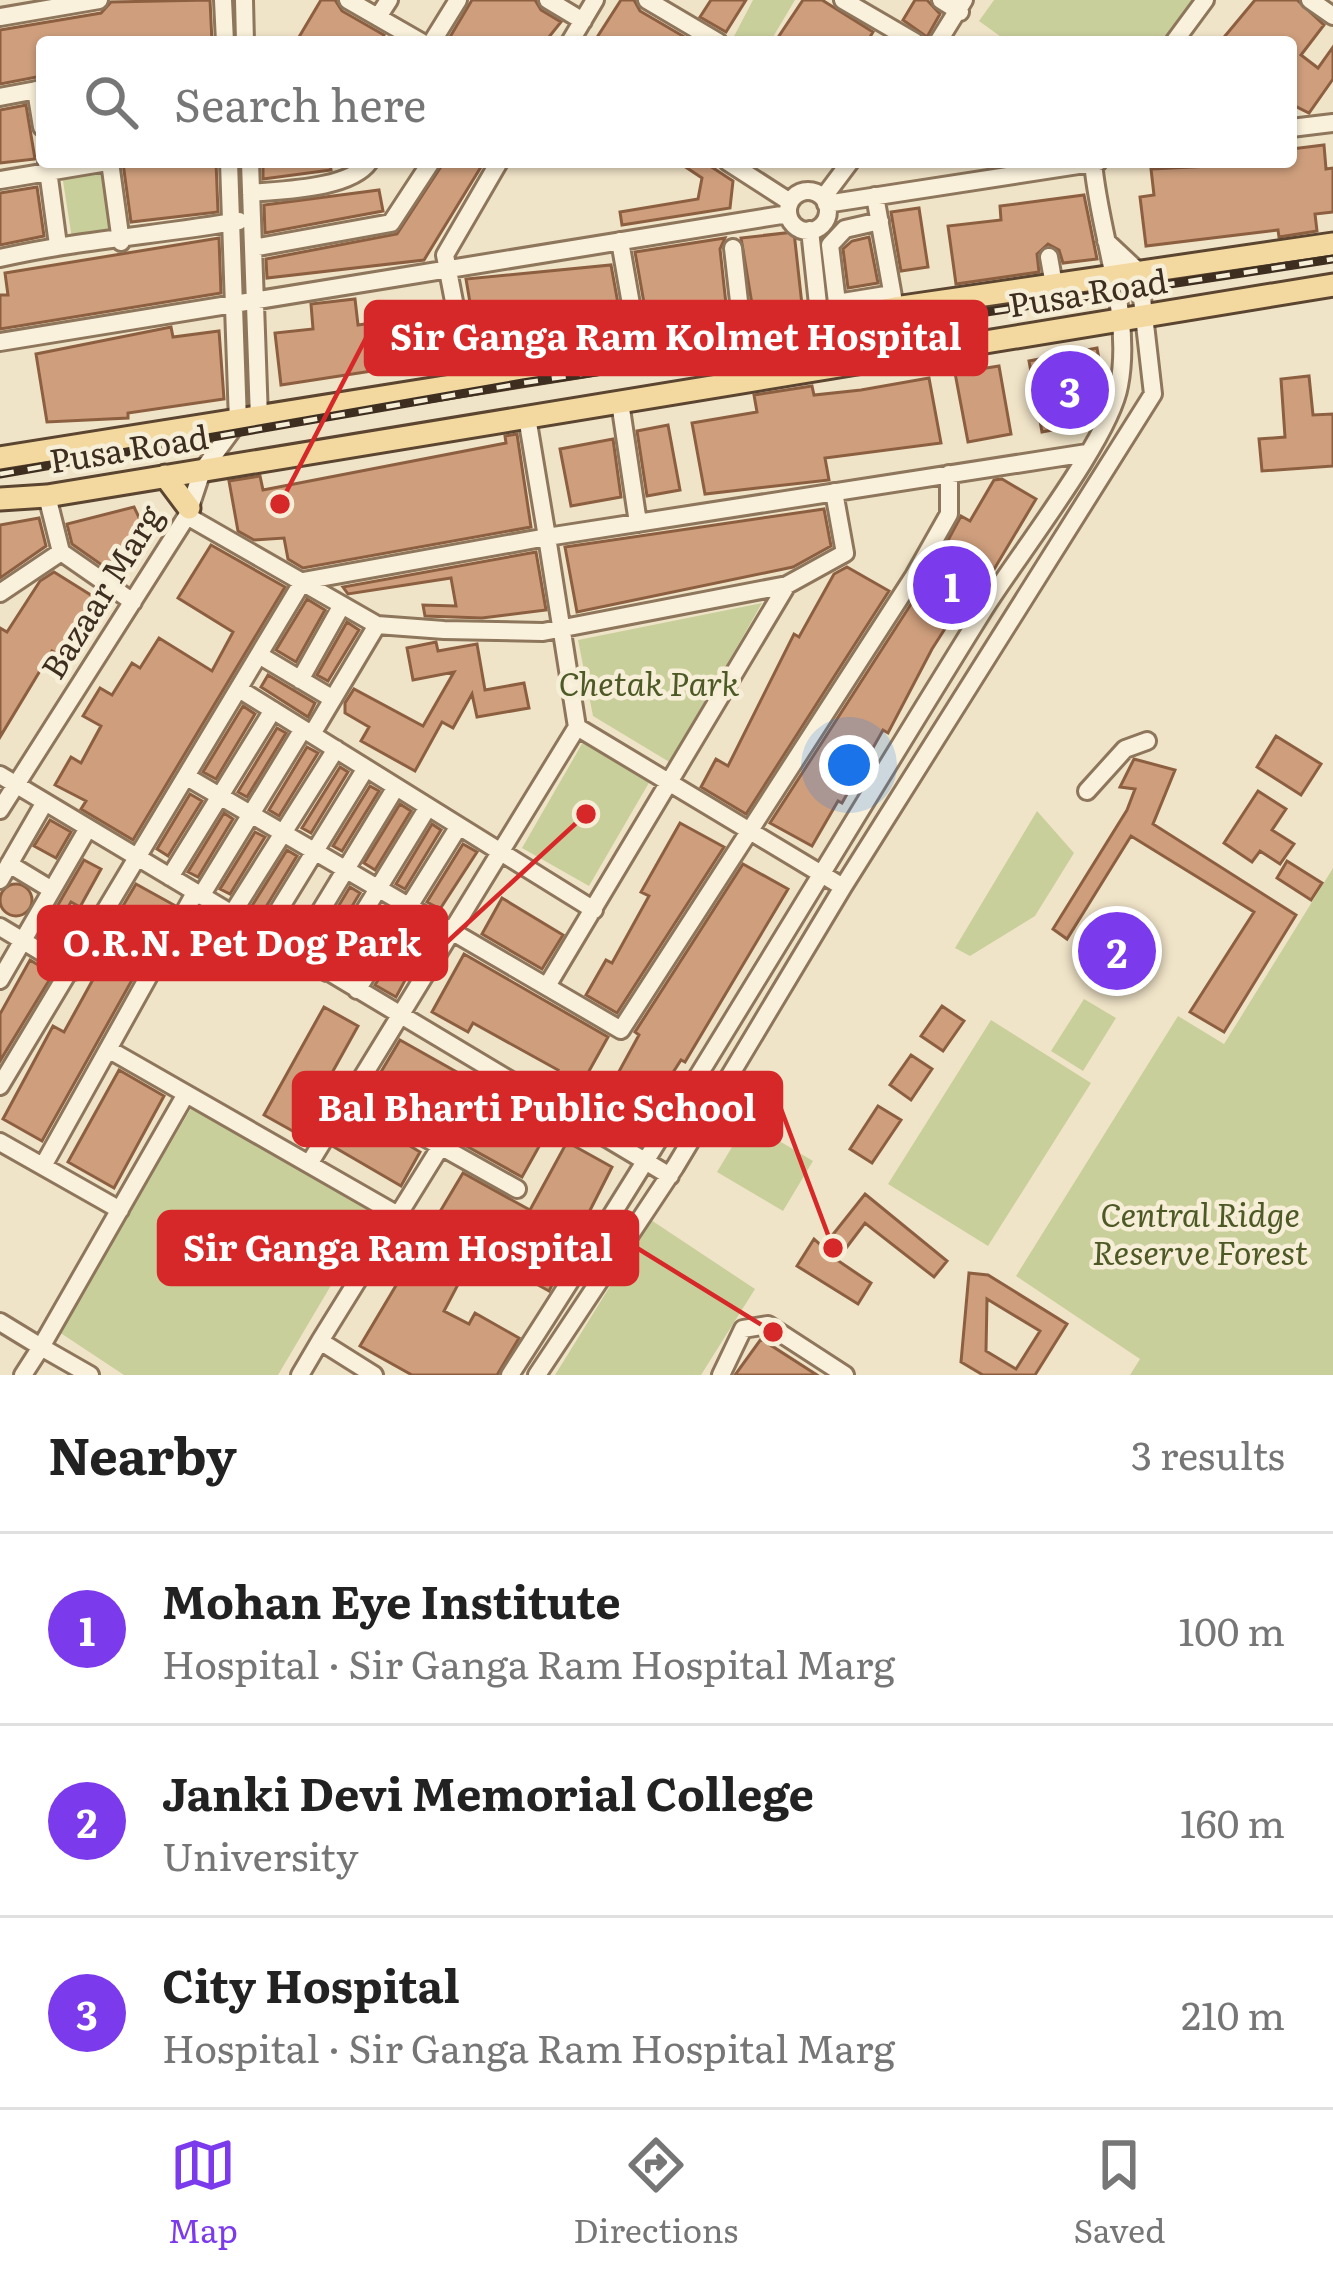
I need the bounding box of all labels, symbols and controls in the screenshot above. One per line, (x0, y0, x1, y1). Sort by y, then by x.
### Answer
search box (36, 36, 1297, 168)
icon: search (78, 69, 144, 135)
text: Search here (174, 69, 426, 136)
street label: Pusa Road (1005, 254, 1171, 327)
callout: Sir Ganga Ram Kolmet Hospital (366, 302, 986, 374)
text: Sir Ganga Ram Kolmet Hospital (390, 308, 962, 361)
pin: 3 (1031, 345, 1109, 435)
street label: Pusa Road (46, 410, 212, 483)
street label: Bazaar Marg (27, 494, 173, 687)
pin: 1 (913, 540, 991, 630)
park label: Chetak Park (559, 657, 739, 706)
your location (819, 735, 879, 795)
pin: 2 (1078, 906, 1156, 996)
callout: O.R.N. Pet Dog Park (39, 907, 446, 979)
text: O.R.N. Pet Dog Park (62, 914, 422, 967)
callout: Bal Bharti Public School (294, 1073, 781, 1145)
text: Bal Bharti Public School (318, 1079, 756, 1132)
park label: Central Ridge Reserve Forest (1092, 1188, 1308, 1275)
callout: Sir Ganga Ram Hospital (159, 1212, 637, 1284)
text: Sir Ganga Ram Hospital (183, 1219, 613, 1272)
text: Nearby (48, 1415, 237, 1491)
text: 3 results (1131, 1424, 1285, 1482)
text: Mohan Eye Institute (162, 1566, 621, 1633)
text: 1 (79, 1600, 95, 1658)
text: 100 m (1178, 1600, 1285, 1658)
text: Hospital · Sir Ganga Ram Hospital Marg (162, 1633, 895, 1691)
text: Janki Devi Memorial College (162, 1758, 814, 1825)
text: 2 (77, 1792, 97, 1850)
text: 160 m (1180, 1792, 1285, 1850)
text: University (162, 1825, 358, 1883)
text: City Hospital (162, 1950, 460, 2017)
text: 3 (76, 1984, 98, 2042)
text: 210 m (1181, 1984, 1285, 2042)
text: Hospital · Sir Ganga Ram Hospital Marg (162, 2017, 895, 2075)
tab: Map (168, 2132, 238, 2253)
tab: Directions (573, 2132, 738, 2253)
tab: Saved (1073, 2132, 1165, 2253)

